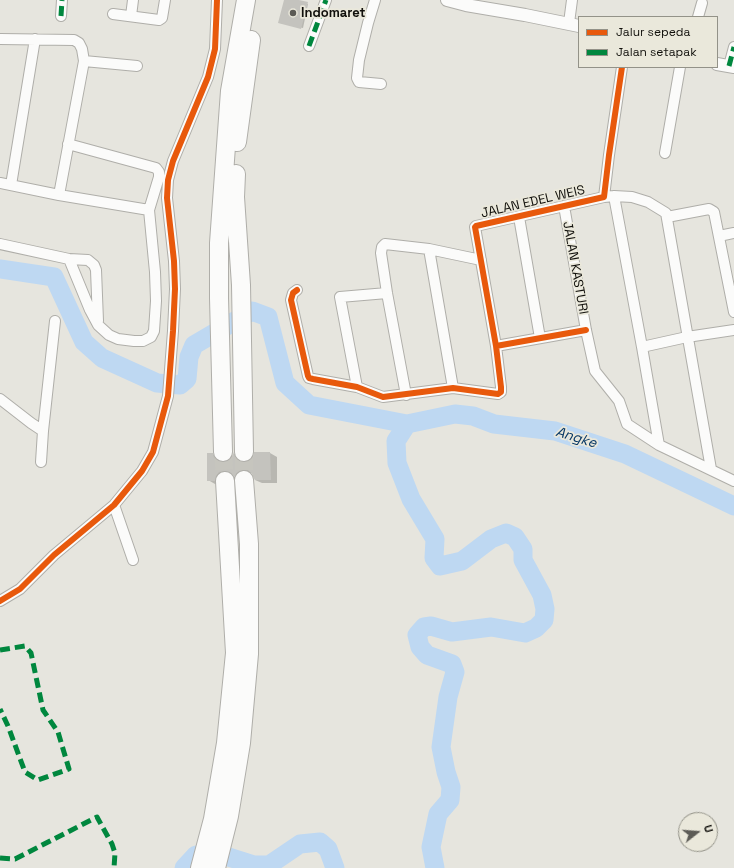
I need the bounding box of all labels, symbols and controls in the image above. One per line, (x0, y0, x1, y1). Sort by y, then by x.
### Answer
place label: Indomaret (301, 5, 365, 21)
marker: Indomaret (288, 8, 298, 18)
legend (578, 16, 718, 68)
text: Jalur sepeda (616, 24, 691, 40)
text: Jalan setapak (616, 44, 697, 60)
street label: JALAN EDEL WEIS (479, 182, 587, 222)
street label: JALAN KASTURI (559, 220, 591, 316)
water label: Angke (554, 424, 598, 452)
north arrow (678, 812, 718, 852)
text: U (701, 823, 716, 834)

